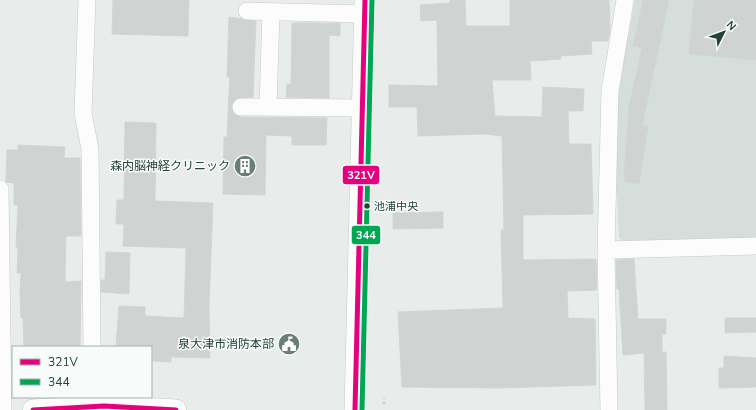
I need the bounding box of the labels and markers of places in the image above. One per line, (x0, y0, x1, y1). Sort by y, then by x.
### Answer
building icon: 森内脳神経クリニック (232, 153, 258, 179)
place label: 森内脳神経クリニック (110, 158, 230, 174)
place label: 池浦中央 (374, 199, 419, 214)
marker: 池浦中央 (362, 201, 372, 211)
public building icon: 泉大津市消防本部 (276, 331, 302, 357)
place label: 泉大津市消防本部 (178, 336, 274, 352)

